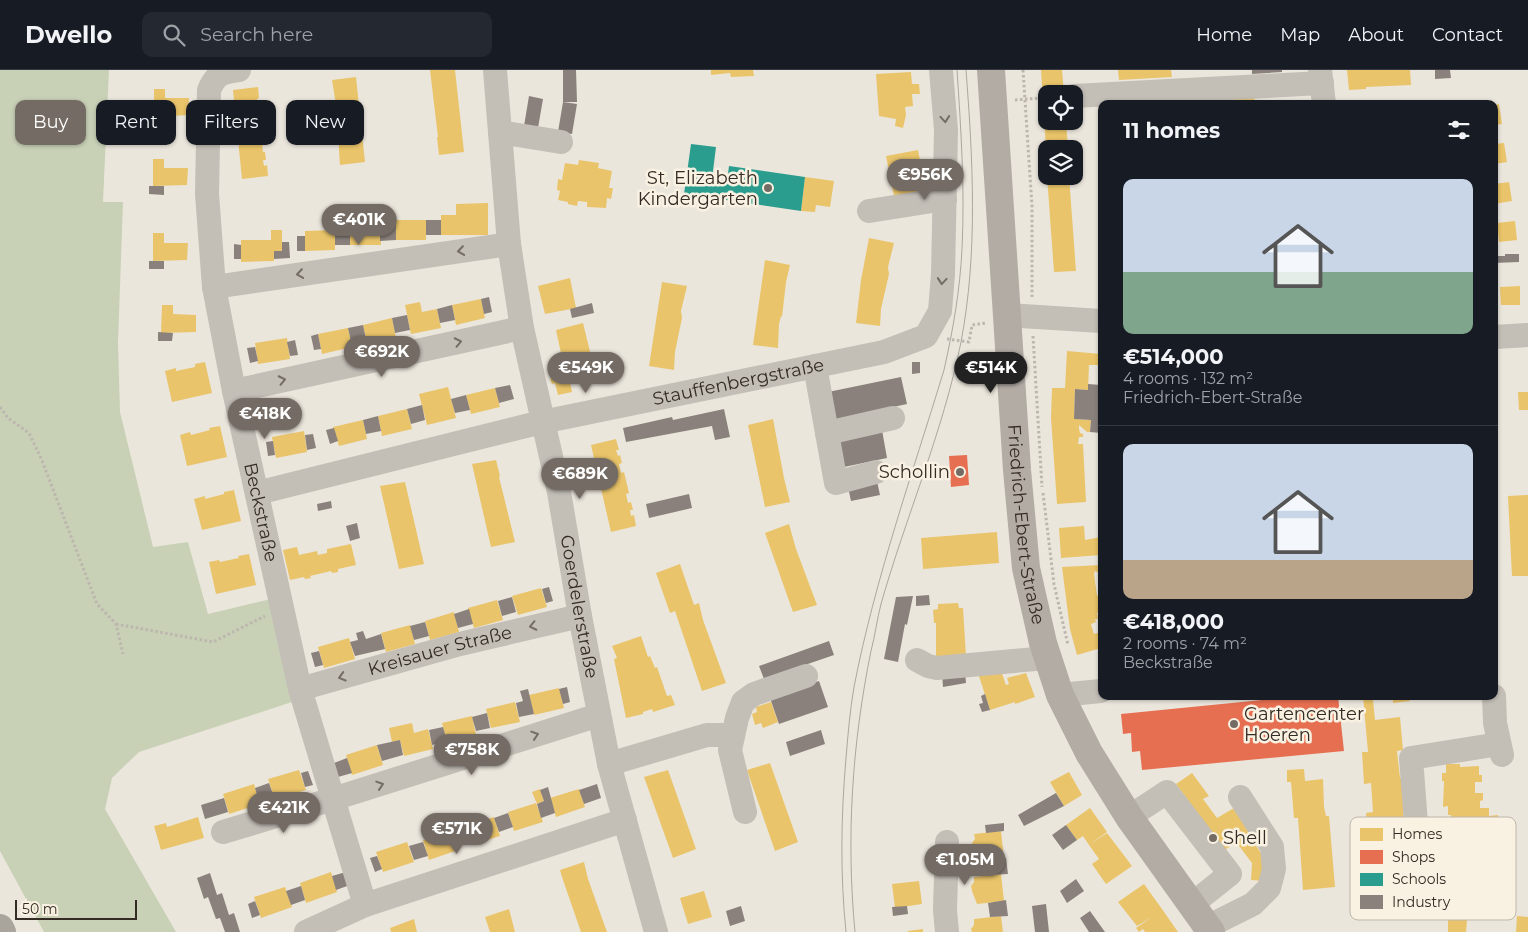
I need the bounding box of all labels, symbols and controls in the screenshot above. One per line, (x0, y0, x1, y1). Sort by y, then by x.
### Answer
search box (142, 12, 492, 57)
text: Dwello (25, 20, 112, 49)
icon: search (160, 21, 188, 49)
text: Search here (200, 23, 313, 46)
text: Home (1196, 24, 1252, 46)
text: Map (1280, 24, 1320, 46)
text: About (1348, 24, 1404, 46)
text: Contact (1432, 24, 1503, 46)
map controls (1038, 85, 1083, 185)
button: locate (1038, 85, 1083, 130)
chip: Buy (15, 100, 86, 145)
chip: Rent (96, 100, 176, 145)
chip: Filters (186, 100, 276, 145)
chip: New (286, 100, 364, 145)
one-way arrow (940, 115, 951, 123)
icon: filters (1445, 116, 1473, 144)
text: 11 homes (1123, 118, 1220, 143)
button: layers (1038, 140, 1083, 185)
pin: €956K (890, 158, 960, 201)
text: €956K (898, 165, 952, 184)
place label: St, Elizabeth Kindergarten (638, 167, 758, 210)
marker: St, Elizabeth Kindergarten (762, 182, 774, 194)
pin: €401K (324, 204, 394, 246)
text: €401K (333, 210, 385, 229)
icon: home (1253, 211, 1343, 301)
one-way arrow (456, 245, 465, 255)
one-way arrow (296, 268, 304, 279)
one-way arrow (937, 277, 948, 285)
pin: €692K (347, 336, 417, 378)
one-way arrow (453, 337, 462, 348)
text: €692K (355, 342, 409, 361)
text: €514,000 (1123, 344, 1223, 369)
pin: €549K (551, 352, 621, 394)
pin: €514K (956, 352, 1026, 394)
street label: Stauffenbergstraße (651, 354, 826, 410)
text: €549K (558, 358, 614, 377)
text: €514K (965, 358, 1017, 377)
text: 4 rooms · 132 m² (1123, 369, 1253, 388)
one-way arrow (277, 375, 286, 386)
text: Friedrich-Ebert-Straße (1123, 388, 1302, 407)
pin: €418K (230, 398, 300, 440)
text: €418K (239, 404, 291, 423)
street label: Friedrich-Ebert-Straße (1003, 424, 1050, 627)
pin: €689K (545, 458, 615, 500)
street label: Beckstraße (239, 460, 283, 564)
place label: Schollin (879, 461, 950, 483)
text: €689K (552, 464, 608, 483)
marker: Schollin (954, 466, 966, 478)
icon: home (1253, 477, 1343, 567)
street label: Goerdelerstraße (555, 533, 603, 680)
text: €418,000 (1123, 609, 1224, 634)
one-way arrow (528, 620, 537, 631)
street label: Kreisauer Straße (365, 621, 514, 680)
text: 2 rooms · 74 m² (1123, 634, 1247, 653)
text: Beckstraße (1123, 653, 1213, 672)
one-way arrow (338, 672, 347, 682)
place label: Gartencenter Hoeren (1244, 703, 1364, 746)
marker: Gartencenter Hoeren (1228, 718, 1240, 730)
one-way arrow (530, 731, 538, 741)
pin: €758K (437, 734, 507, 776)
text: €758K (445, 740, 499, 759)
one-way arrow (375, 780, 384, 790)
pin: €421K (249, 792, 319, 834)
text: €421K (258, 798, 310, 817)
pin: €571K (422, 812, 492, 855)
legend (1350, 817, 1516, 920)
text: €571K (432, 819, 482, 838)
text: Homes (1392, 825, 1442, 843)
place label: Shell (1223, 827, 1267, 849)
marker: Shell (1207, 832, 1219, 844)
pin: €1.05M (924, 844, 1006, 886)
text: Shops (1392, 848, 1435, 866)
text: €1.05M (935, 850, 995, 869)
text: Schools (1392, 870, 1446, 888)
text: Industry (1392, 893, 1451, 911)
scale bar (15, 897, 138, 920)
text: 50 m (22, 900, 58, 918)

